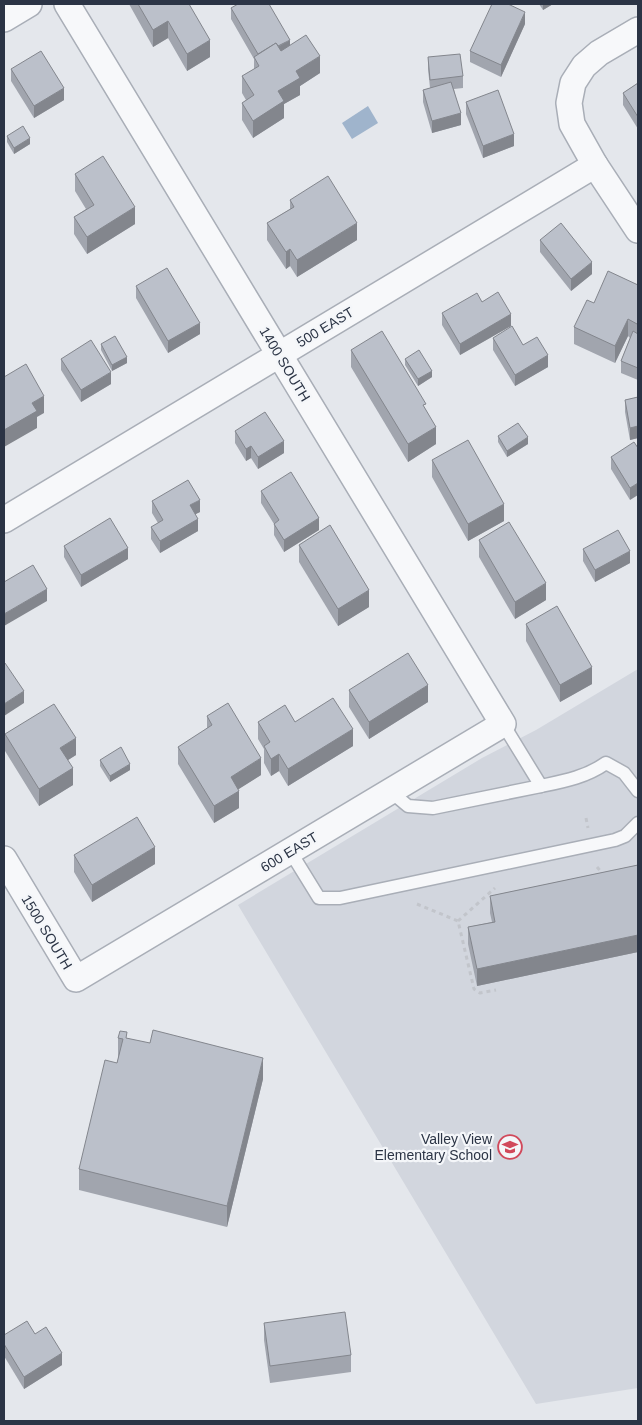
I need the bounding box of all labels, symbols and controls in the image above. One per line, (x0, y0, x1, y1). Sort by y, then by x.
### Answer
street label: 500 EAST (294, 303, 357, 350)
street label: 1400 SOUTH (256, 324, 314, 404)
street label: 600 EAST (258, 828, 321, 875)
street label: 1500 SOUTH (18, 892, 76, 972)
place label: Valley View Elementary School (374, 1131, 493, 1163)
school or university icon: Valley View Elementary School (497, 1134, 523, 1160)

